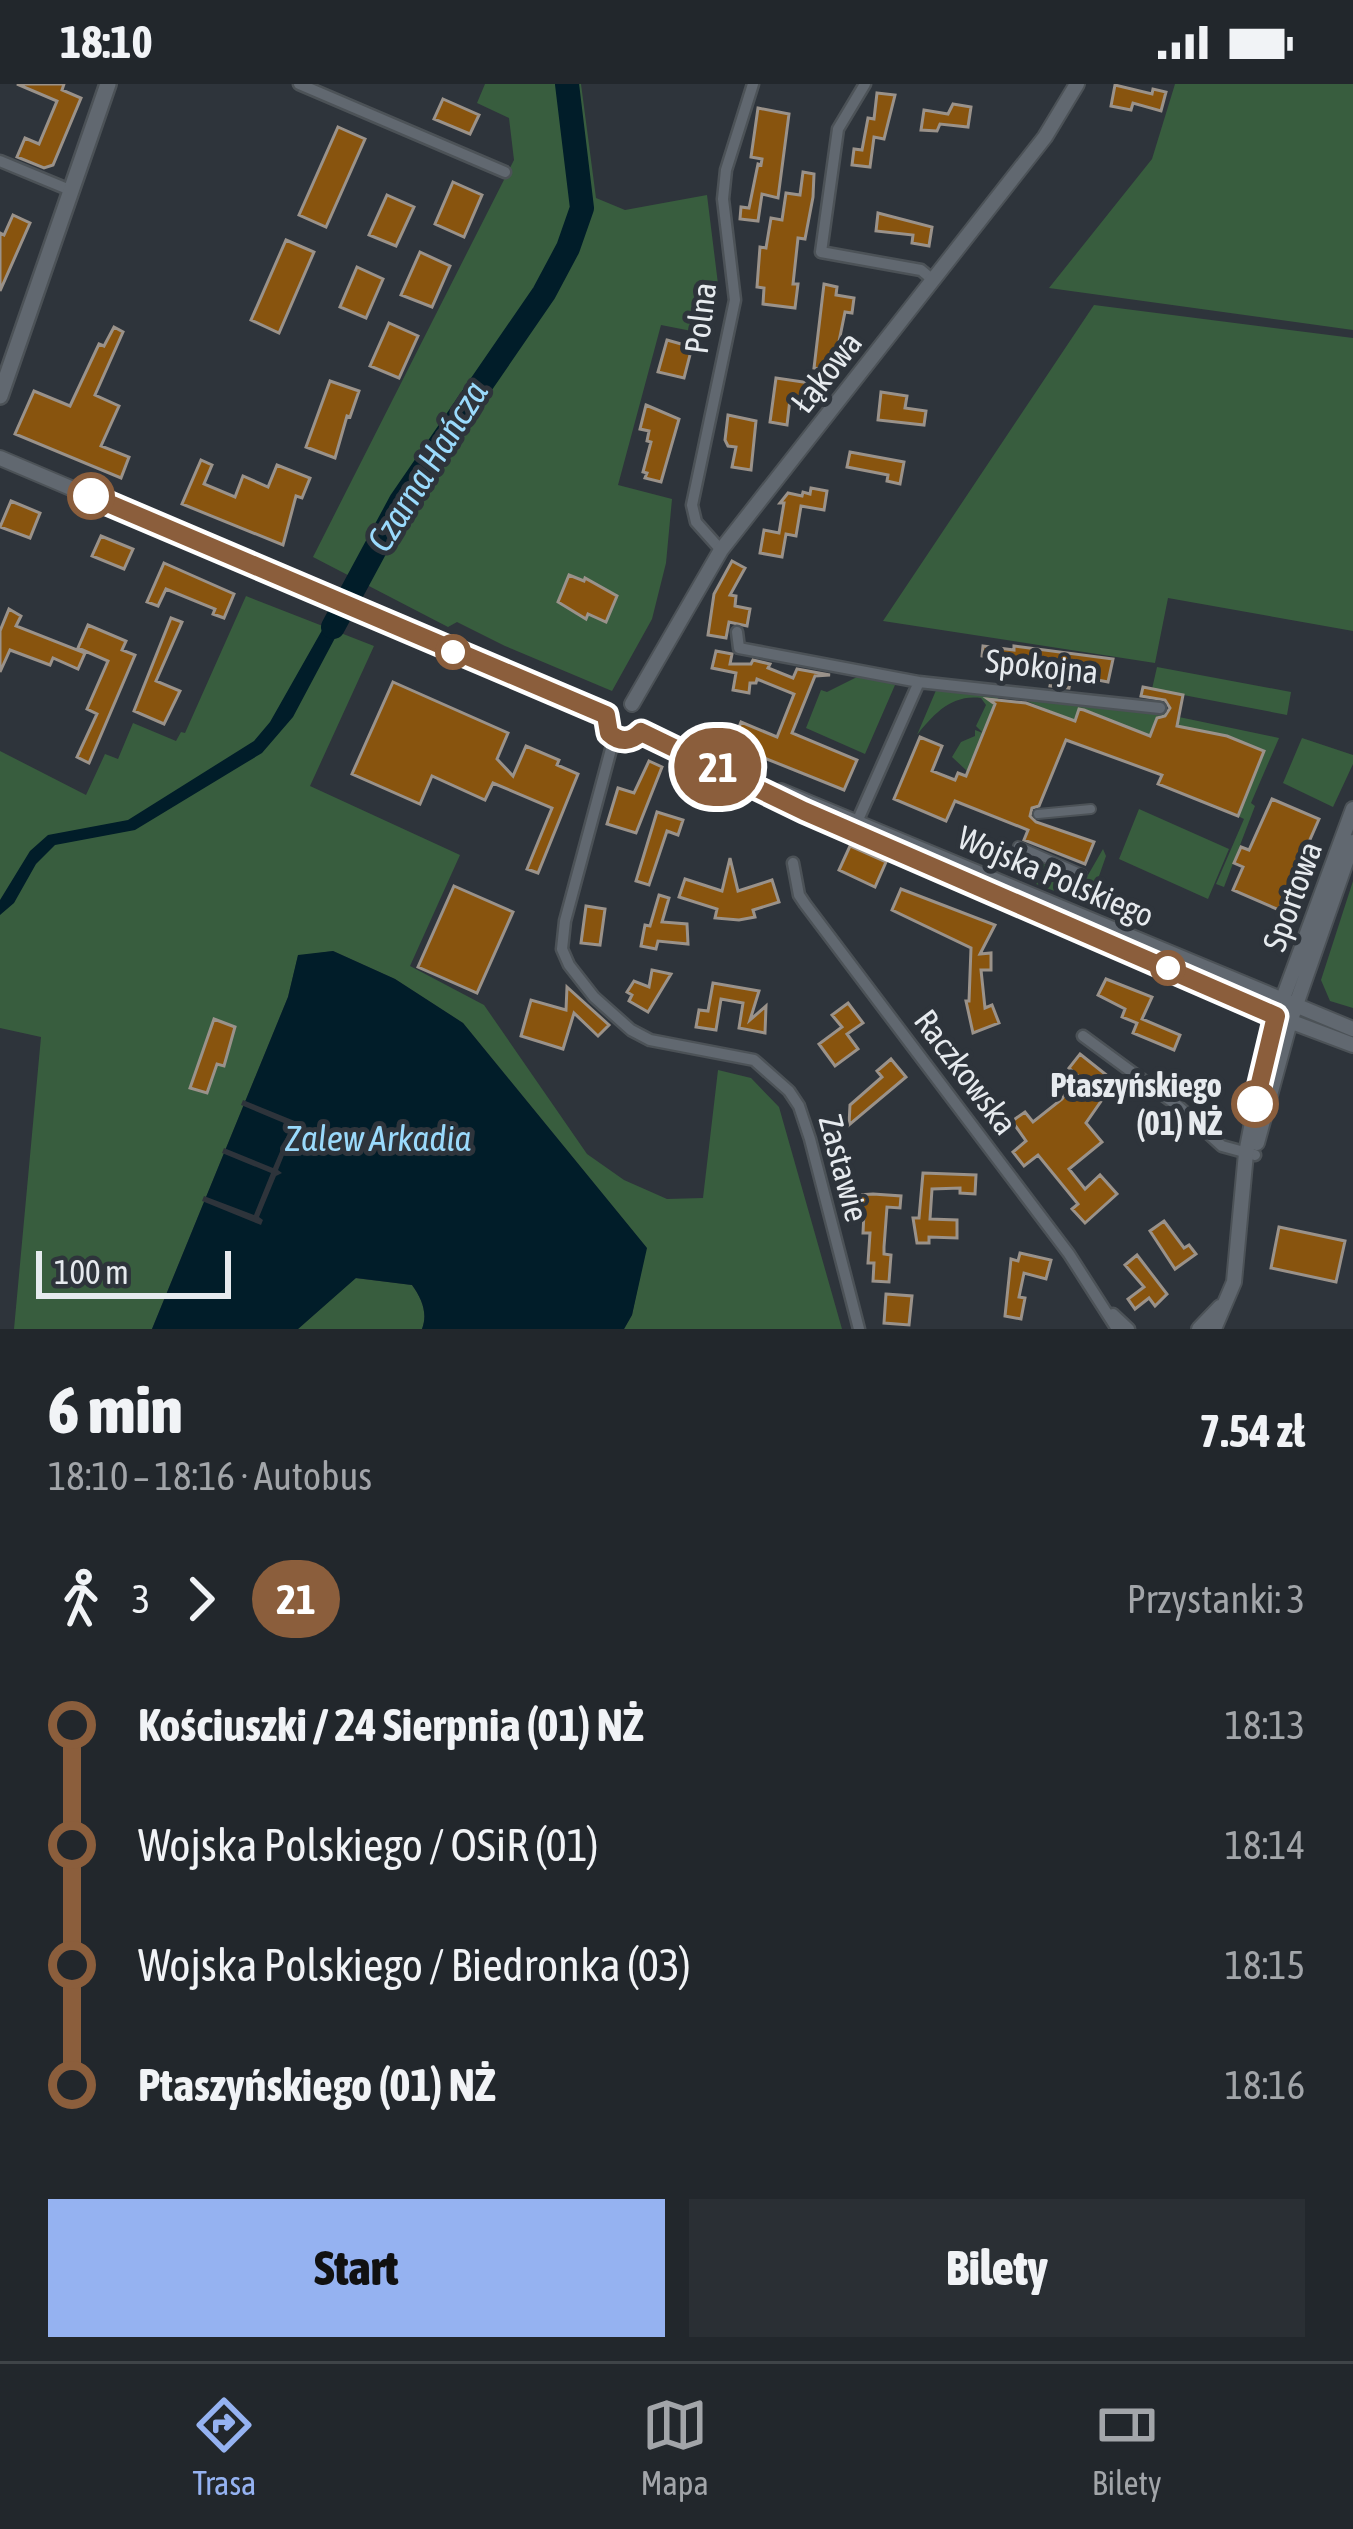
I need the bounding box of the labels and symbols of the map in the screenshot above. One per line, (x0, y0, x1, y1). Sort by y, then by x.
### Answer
street label: Polna (677, 280, 723, 356)
street label: Łąkowa (783, 324, 869, 420)
water label: Czarna Hańcza (358, 373, 496, 559)
unlabelled marker (69, 474, 113, 518)
unlabelled marker (437, 636, 469, 668)
street label: Spokojna (984, 641, 1100, 691)
line badge: 21 (664, 728, 772, 806)
street label: Wojska Polskiego (952, 818, 1160, 934)
street label: Sportowa (1255, 836, 1329, 956)
unlabelled marker (1152, 952, 1184, 984)
street label: Raczkowska (907, 1002, 1025, 1142)
place label: Ptaszyńskiego (01) NŻ (1050, 1066, 1222, 1142)
marker: Ptaszyńskiego (01) NŻ (1233, 1082, 1277, 1126)
street label: Zastawie (812, 1110, 876, 1226)
water label: Zalew Arkadia (285, 1117, 472, 1159)
scale bar (36, 1245, 231, 1298)

